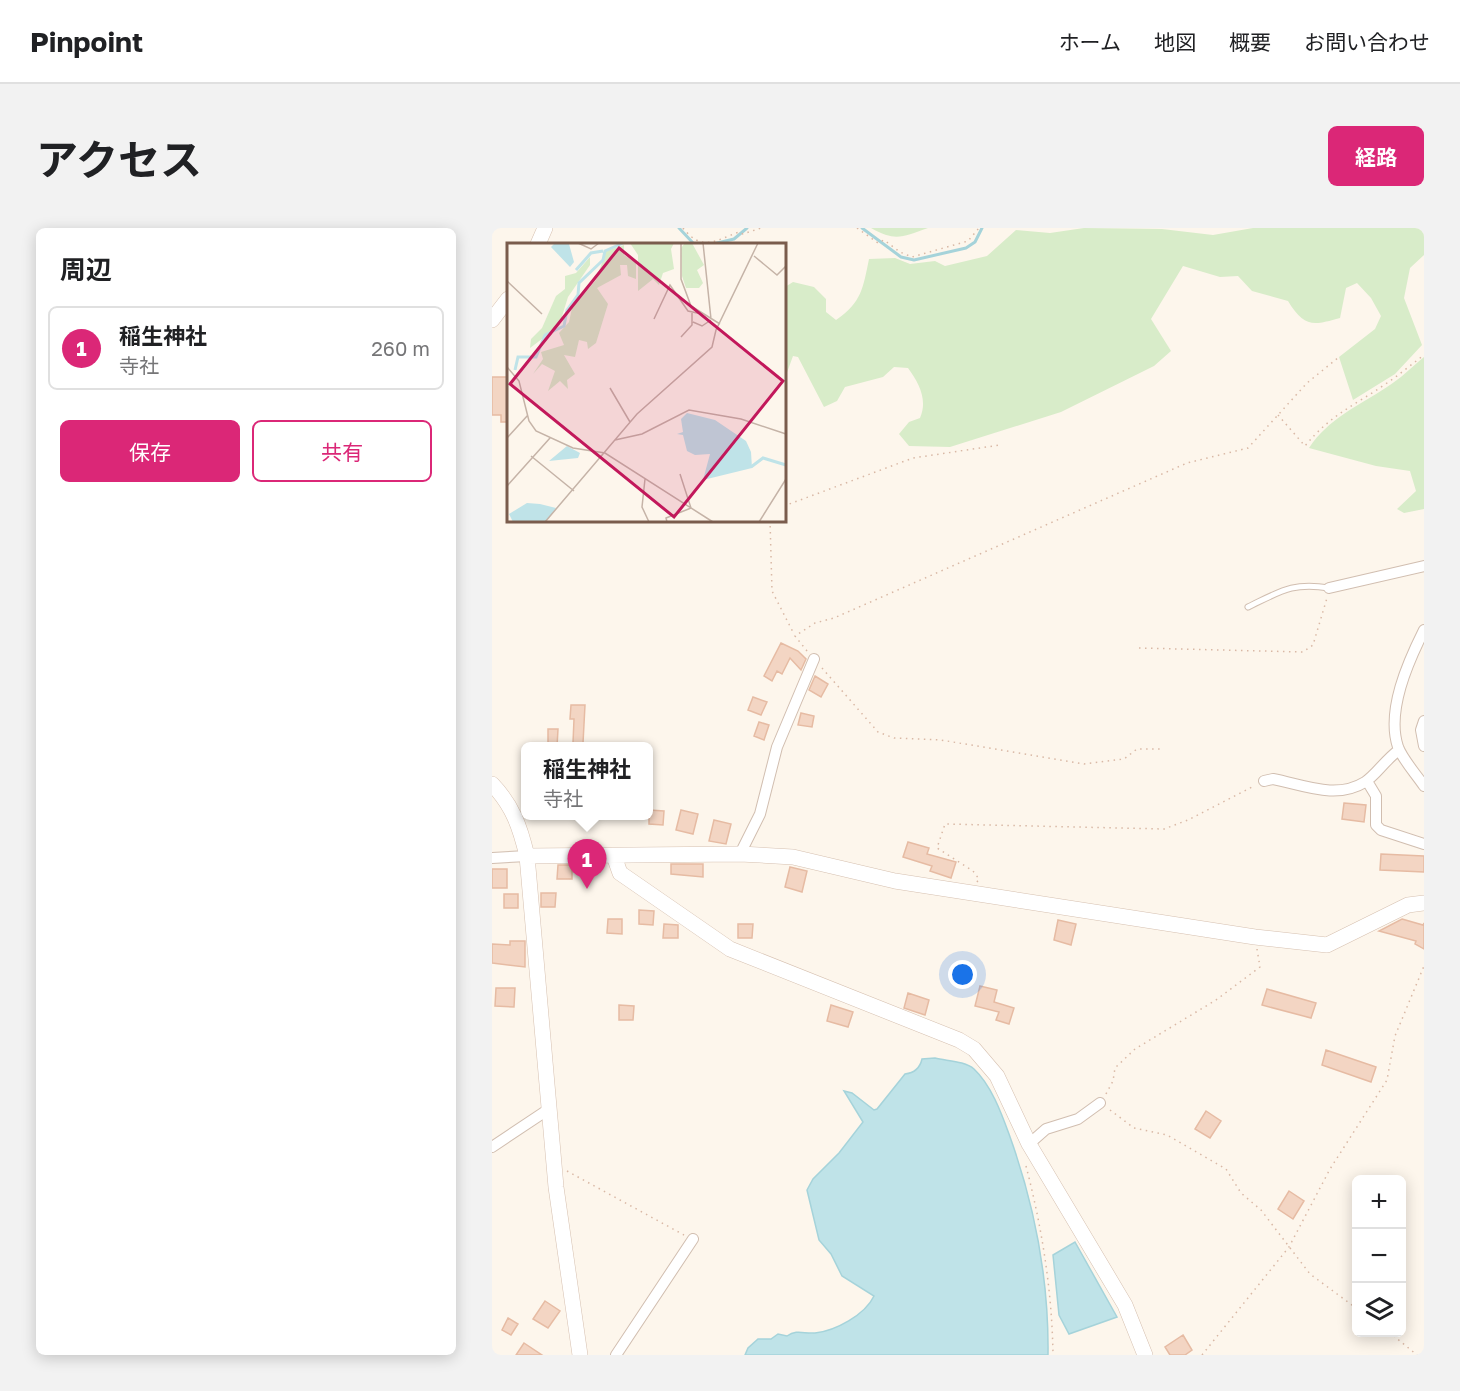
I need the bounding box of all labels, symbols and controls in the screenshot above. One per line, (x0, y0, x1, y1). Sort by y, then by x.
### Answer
text: Pinpoint (30, 25, 143, 58)
text: ホーム (1059, 29, 1121, 55)
text: 地図 (1154, 29, 1196, 55)
text: 概要 (1229, 29, 1271, 55)
text: お問い合わせ (1304, 29, 1430, 55)
button: 経路 (1328, 126, 1424, 186)
text: アクセス (36, 134, 202, 184)
inset map (507, 243, 786, 522)
text: 周辺 (60, 254, 112, 285)
text: 稲生神社 (119, 322, 207, 349)
text: 1 (76, 336, 87, 360)
text: 260 m (371, 336, 430, 360)
text: 寺社 (119, 353, 159, 377)
button: 保存 (60, 420, 240, 482)
button: 共有 (252, 420, 432, 482)
popup (521, 742, 653, 820)
text: 稲生神社 (543, 755, 631, 782)
text: 寺社 (543, 786, 583, 810)
pin: 1 (568, 840, 607, 889)
your location (948, 960, 977, 989)
map controls (1352, 1175, 1406, 1337)
button: + (1352, 1175, 1406, 1229)
button: − (1352, 1229, 1406, 1283)
button: layers (1352, 1283, 1406, 1337)

